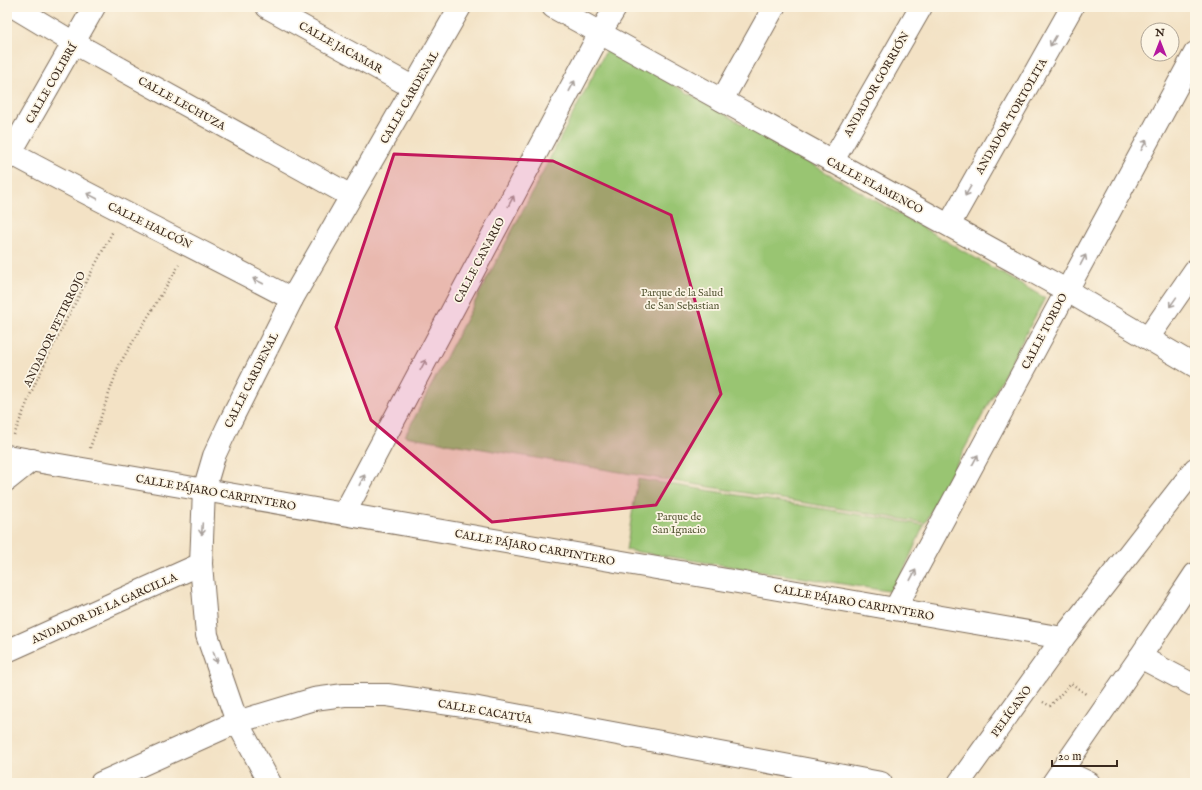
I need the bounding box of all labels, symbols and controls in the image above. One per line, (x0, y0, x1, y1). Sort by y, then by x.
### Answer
street label: CALLE JACAMAR (296, 19, 386, 77)
north arrow (1140, 22, 1180, 62)
text: N (1154, 26, 1165, 40)
street label: ANDADOR GORRIÓN (841, 29, 913, 140)
one-way arrow (1048, 35, 1056, 47)
street label: CALLE COLIBRÍ (23, 40, 81, 126)
street label: CALLE CARDENAL (377, 48, 442, 147)
street label: ANDADOR TORTOLITA (972, 56, 1051, 178)
street label: CALLE LECHUZA (135, 74, 228, 134)
one-way arrow (569, 80, 576, 92)
one-way arrow (1141, 139, 1149, 151)
street label: CALLE FLAMENCO (824, 154, 925, 217)
one-way arrow (964, 185, 972, 197)
one-way arrow (86, 192, 98, 199)
one-way arrow (507, 195, 515, 207)
street label: CALLE HALCÓN (105, 199, 194, 253)
street label: CALLE CANARIO (451, 215, 508, 306)
one-way arrow (1079, 254, 1087, 266)
street label: ANDADOR PETIRROJO (20, 269, 89, 391)
one-way arrow (252, 276, 264, 284)
park label: Parque de la Salud de San Sebastian (641, 286, 723, 313)
street label: CALLE TORDO (1019, 291, 1071, 372)
one-way arrow (1169, 296, 1177, 307)
street label: CALLE CARDENAL (222, 330, 282, 431)
one-way arrow (420, 359, 428, 371)
one-way arrow (971, 455, 979, 467)
street label: CALLE PÁJARO CARPINTERO (135, 472, 297, 514)
one-way arrow (359, 474, 367, 486)
park label: Parque de San Ignacio (652, 510, 706, 537)
one-way arrow (199, 522, 206, 535)
street label: CALLE PÁJARO CARPINTERO (454, 527, 616, 569)
one-way arrow (910, 569, 917, 581)
street label: ANDADOR DE LA GARCILLA (29, 570, 180, 648)
street label: CALLE PÁJARO CARPINTERO (773, 582, 935, 624)
one-way arrow (211, 651, 219, 663)
street label: PELÍCANO (988, 683, 1035, 740)
street label: CALLE CACATÚA (437, 697, 534, 727)
scale bar (1052, 742, 1117, 768)
text: 20 m (1058, 749, 1081, 764)

